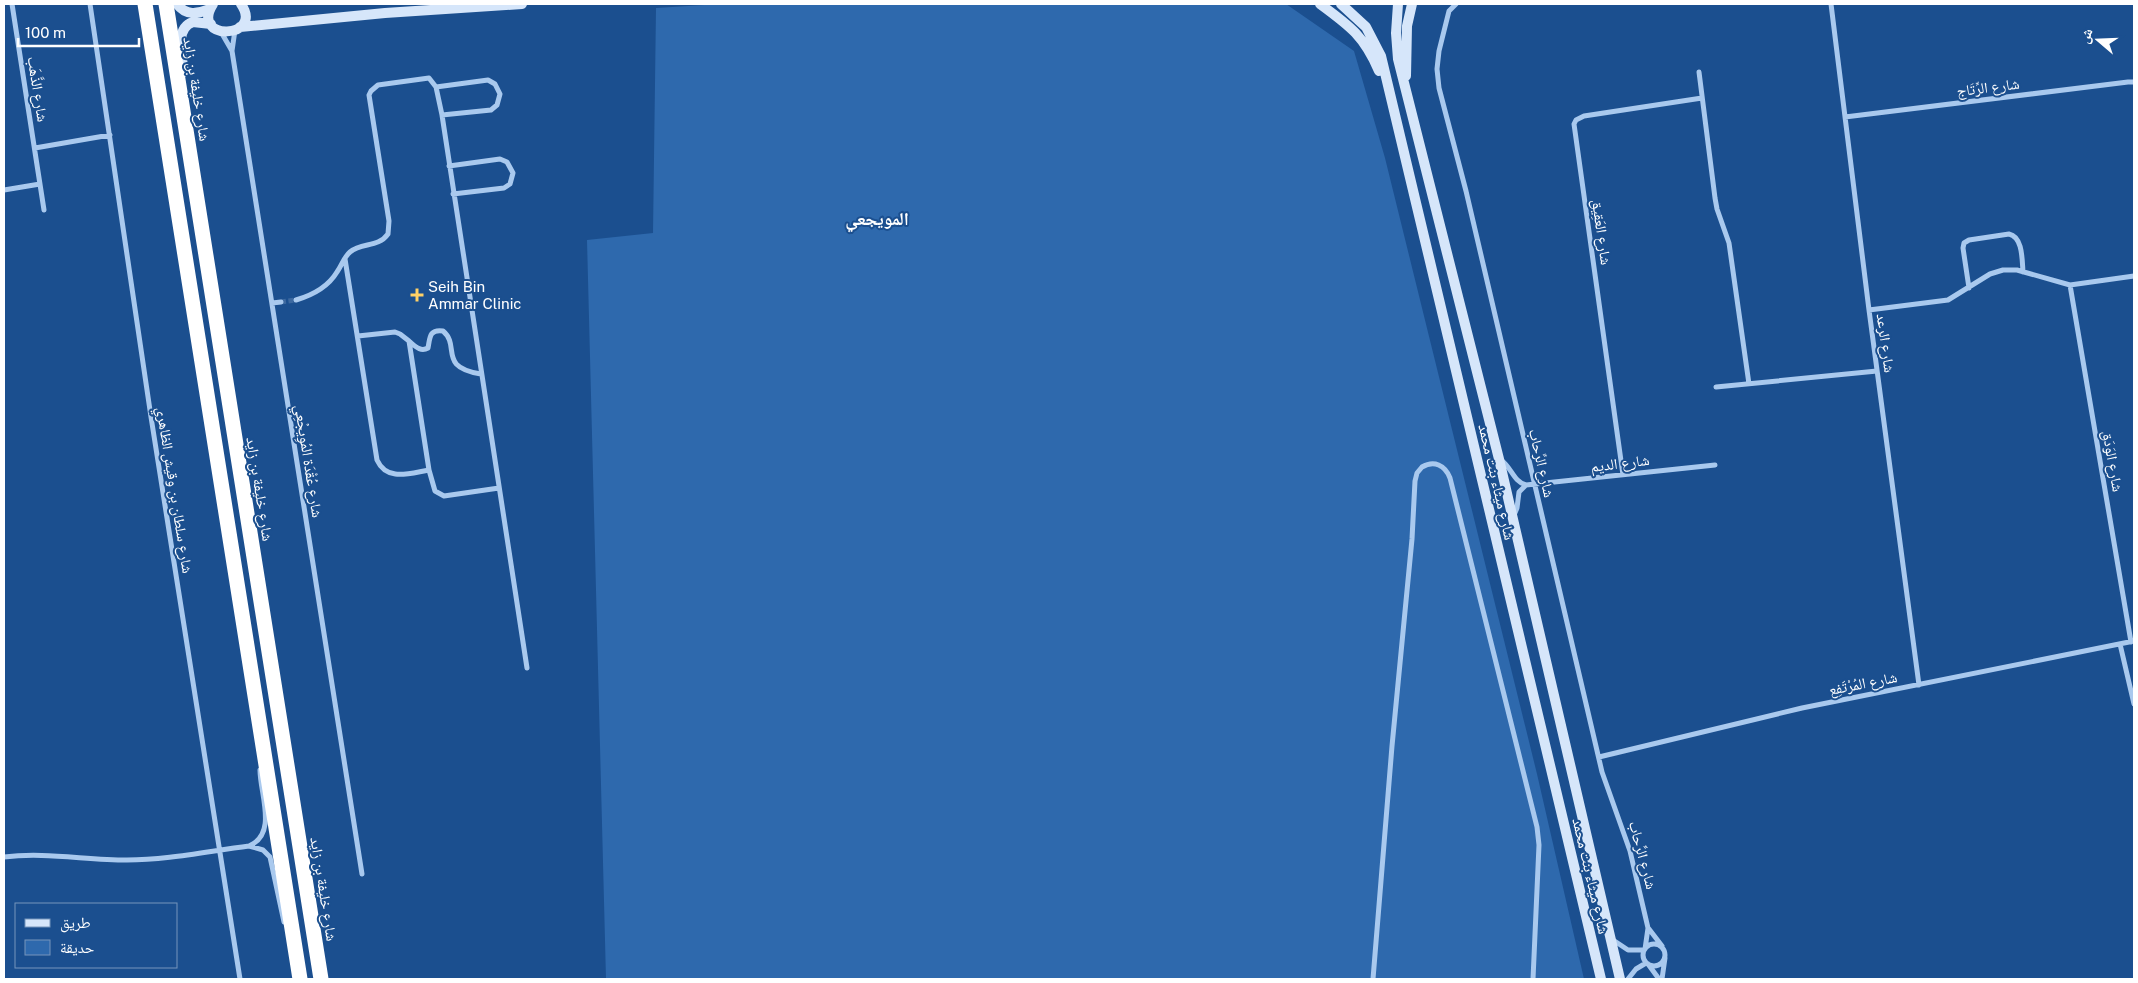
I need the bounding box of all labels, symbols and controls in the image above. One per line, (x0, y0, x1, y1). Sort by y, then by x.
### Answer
scale bar (18, 15, 139, 47)
north arrow (2073, 15, 2123, 65)
text: 100 m (25, 24, 66, 41)
text: ش (2076, 26, 2097, 46)
street label: شارع خليفة بن زايد (178, 36, 214, 143)
street label: شارع الذَّهَب (22, 55, 52, 123)
street label: شارع الرِّتَاج (1955, 75, 2021, 101)
street label: شارع العَقِيق (1587, 198, 1615, 266)
district label: المويجعي (845, 208, 909, 233)
place label: Seih Bin Ammar Clinic (428, 278, 522, 312)
marker: Seih Bin Ammar Clinic (410, 288, 424, 302)
street label: شارع الرعد (1871, 312, 1899, 374)
street label: شارع عُقْدَة المُوِيجْعِي (288, 403, 326, 519)
street label: شارع سلطان بن وقيش الظاهري (150, 405, 197, 575)
street label: شارع ميثاء بنت محمد (1473, 422, 1519, 542)
street label: شارع الرِّحاب (1524, 427, 1558, 500)
street label: شارع الوَدَق (2097, 429, 2127, 493)
street label: شارع خليفة بن زايد (241, 436, 277, 543)
street label: شارع الديم (1590, 451, 1651, 477)
street label: شارع المُرْتَفِع (1827, 668, 1899, 700)
street label: شارع ميثاء بنت محمد (1567, 816, 1613, 936)
street label: شارع الرِّحاب (1624, 819, 1660, 892)
street label: شارع خليفة بن زايد (305, 836, 341, 943)
legend (15, 903, 178, 968)
text: طريق (60, 914, 91, 933)
text: حديقة (60, 939, 95, 956)

